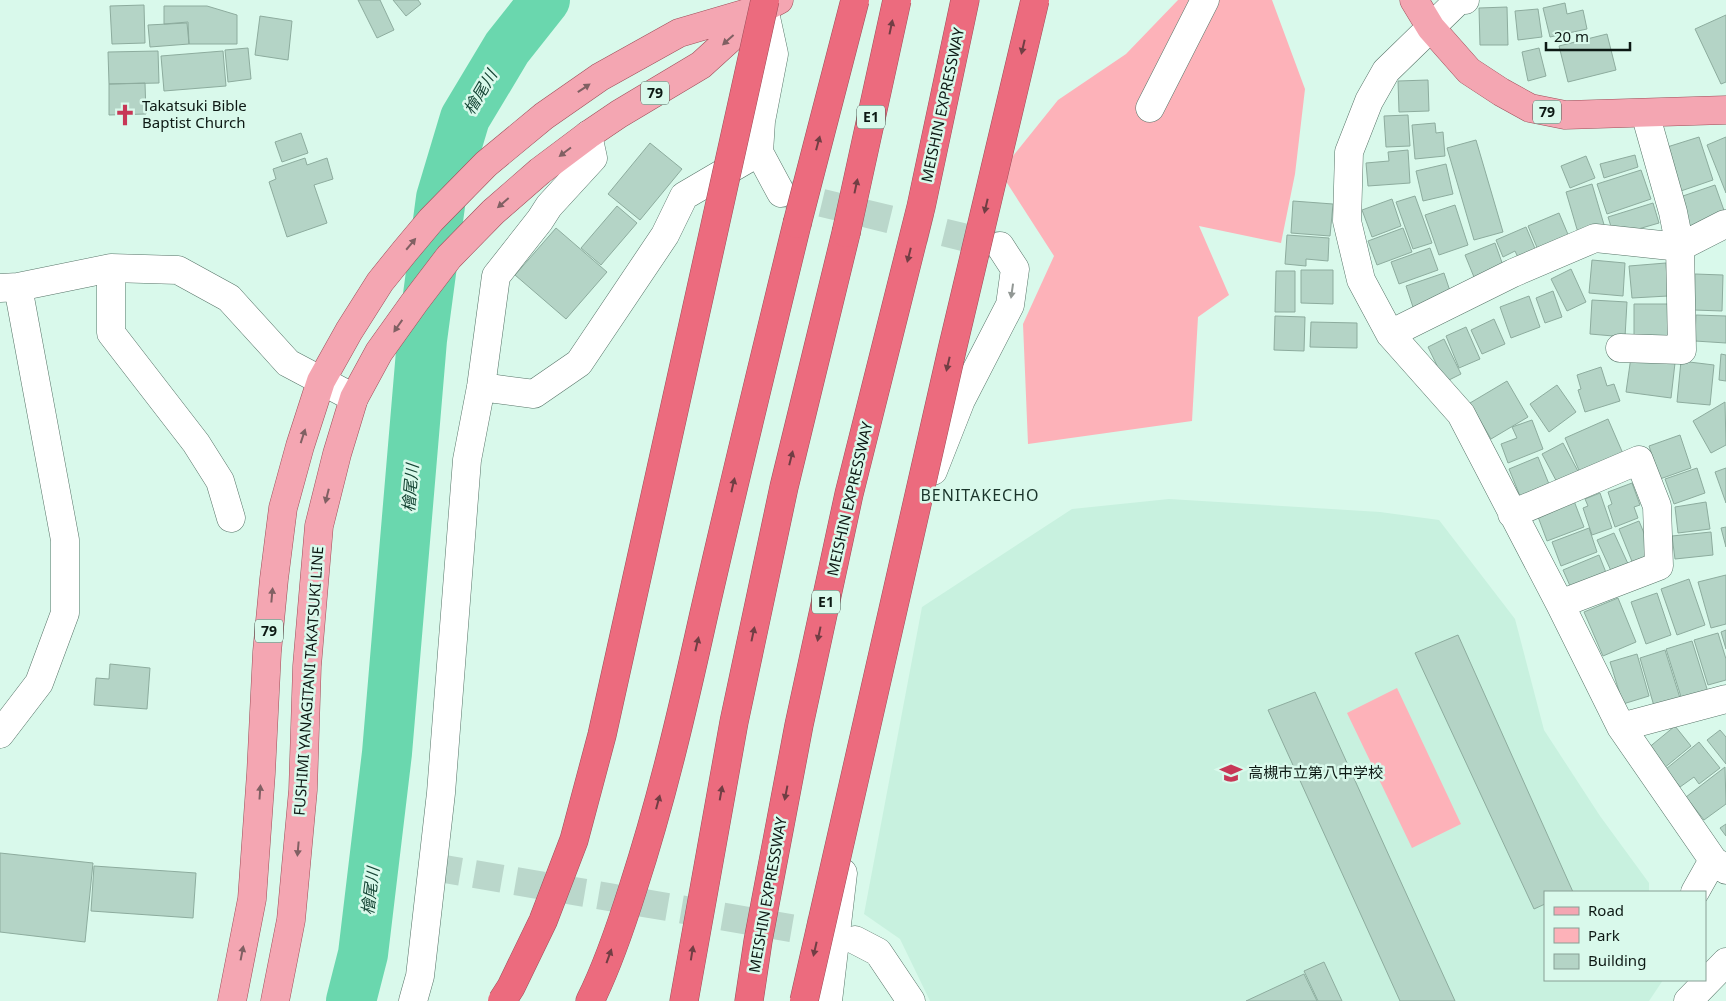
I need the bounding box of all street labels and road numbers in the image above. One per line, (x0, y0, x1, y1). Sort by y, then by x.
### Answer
street label: MEISHIN EXPRESSWAY (916, 25, 968, 184)
road number: 79 (641, 82, 669, 105)
road number: 79 (1533, 100, 1561, 124)
road number: E1 (857, 105, 885, 128)
street label: MEISHIN EXPRESSWAY (822, 419, 877, 578)
street label: FUSHIMI YANAGITANI TAKATSUKI LINE (289, 546, 327, 816)
road number: E1 (812, 590, 840, 614)
road number: 79 (255, 620, 283, 642)
street label: MEISHIN EXPRESSWAY (743, 815, 791, 974)

